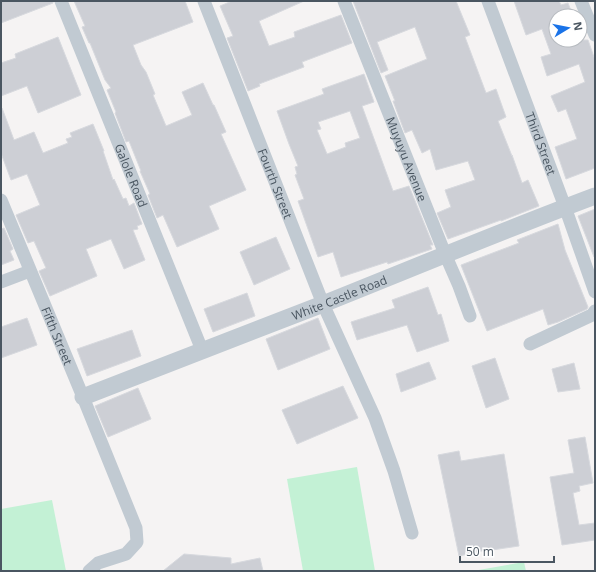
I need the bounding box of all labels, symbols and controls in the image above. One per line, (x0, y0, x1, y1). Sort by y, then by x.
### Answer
north arrow (548, 8, 588, 48)
text: N (570, 20, 587, 32)
street label: Third Street (522, 110, 561, 177)
street label: Muyuyu Avenue (382, 114, 432, 204)
street label: Galole Road (111, 141, 152, 210)
street label: Fourth Street (254, 146, 297, 221)
street label: White Castle Road (289, 271, 389, 324)
street label: Fifth Street (38, 304, 77, 367)
scale bar (460, 538, 554, 564)
text: 50 m (466, 543, 494, 560)

